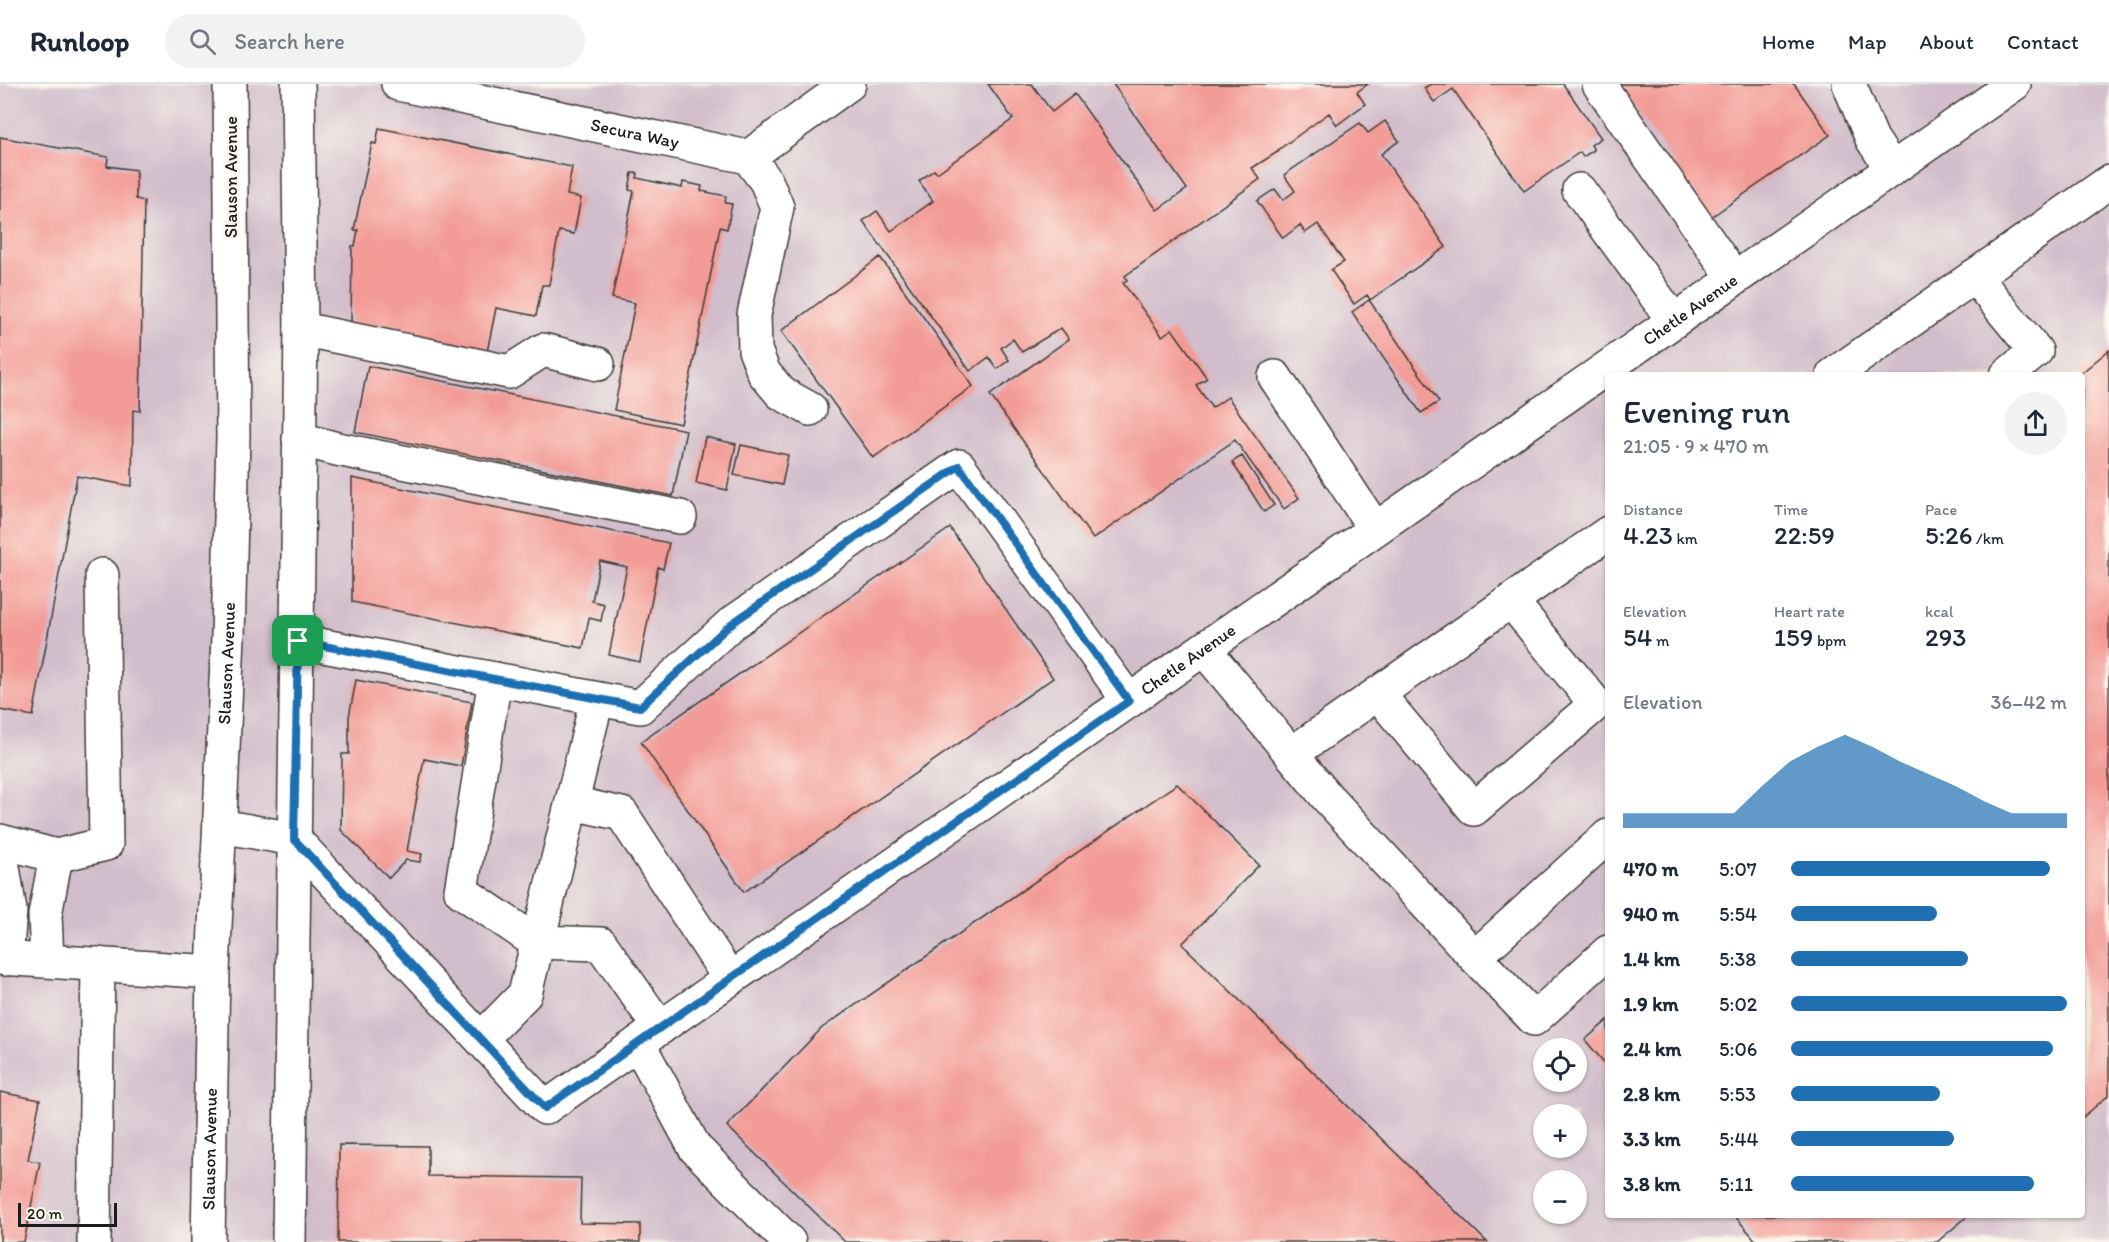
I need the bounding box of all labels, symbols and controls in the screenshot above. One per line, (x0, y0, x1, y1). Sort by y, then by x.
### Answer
search box (165, 14, 585, 68)
text: Runloop (30, 24, 129, 58)
icon: search (186, 25, 219, 58)
text: Search here (234, 28, 345, 55)
text: Home (1762, 29, 1815, 54)
text: Map (1848, 29, 1887, 54)
text: About (1920, 29, 1974, 54)
text: Contact (2007, 29, 2079, 54)
street label: Secura Way (589, 113, 682, 153)
street label: Slauson Avenue (220, 116, 242, 238)
street label: Chetle Avenue (1638, 269, 1742, 350)
text: Evening run (1623, 392, 1790, 431)
button: share (2004, 392, 2067, 455)
text: 21:05 · 9 × 470 m (1623, 434, 1769, 458)
text: Distance (1623, 500, 1683, 519)
text: Time (1774, 500, 1808, 519)
text: Pace (1925, 500, 1957, 519)
text: 4.23 (1623, 519, 1673, 551)
text: 22:59 (1774, 519, 1835, 551)
text: 5:26 (1925, 519, 1972, 551)
text: km (1673, 529, 1698, 548)
text: /km (1972, 529, 2004, 548)
street label: Slauson Avenue (213, 602, 240, 725)
text: Elevation (1623, 602, 1687, 621)
text: Heart rate (1774, 602, 1845, 621)
text: kcal (1925, 602, 1953, 621)
pin (272, 615, 323, 666)
street label: Chetle Avenue (1136, 619, 1240, 700)
text: 54 (1623, 621, 1652, 653)
text: 159 (1774, 621, 1813, 653)
text: 293 (1925, 621, 1966, 653)
icon: arrive (281, 624, 314, 657)
text: m (1652, 631, 1669, 650)
text: bpm (1813, 631, 1847, 650)
text: Elevation (1623, 690, 1702, 714)
text: 36–42 m (1991, 690, 2067, 714)
text: 470 m (1623, 857, 1679, 881)
text: 5:07 (1719, 857, 1757, 881)
text: 940 m (1623, 902, 1679, 926)
text: 5:54 (1719, 902, 1757, 926)
text: 1.4 km (1623, 947, 1680, 971)
text: 5:38 (1719, 947, 1756, 971)
text: 1.9 km (1623, 992, 1679, 1016)
text: 5:02 (1719, 992, 1757, 1016)
text: 2.4 km (1623, 1037, 1681, 1061)
text: 5:06 (1719, 1037, 1757, 1061)
map controls (1533, 1038, 1587, 1224)
button: locate (1533, 1038, 1587, 1092)
text: 2.8 km (1623, 1082, 1680, 1106)
text: 5:53 (1719, 1082, 1756, 1106)
street label: Slauson Avenue (198, 1088, 222, 1210)
button: + (1533, 1104, 1587, 1158)
text: 3.3 km (1623, 1127, 1681, 1151)
text: 5:44 (1719, 1127, 1758, 1151)
button: − (1533, 1170, 1587, 1224)
text: 3.8 km (1623, 1172, 1681, 1196)
text: 5:11 (1719, 1172, 1753, 1196)
scale bar (18, 1200, 117, 1228)
text: 20 m (27, 1204, 62, 1223)

